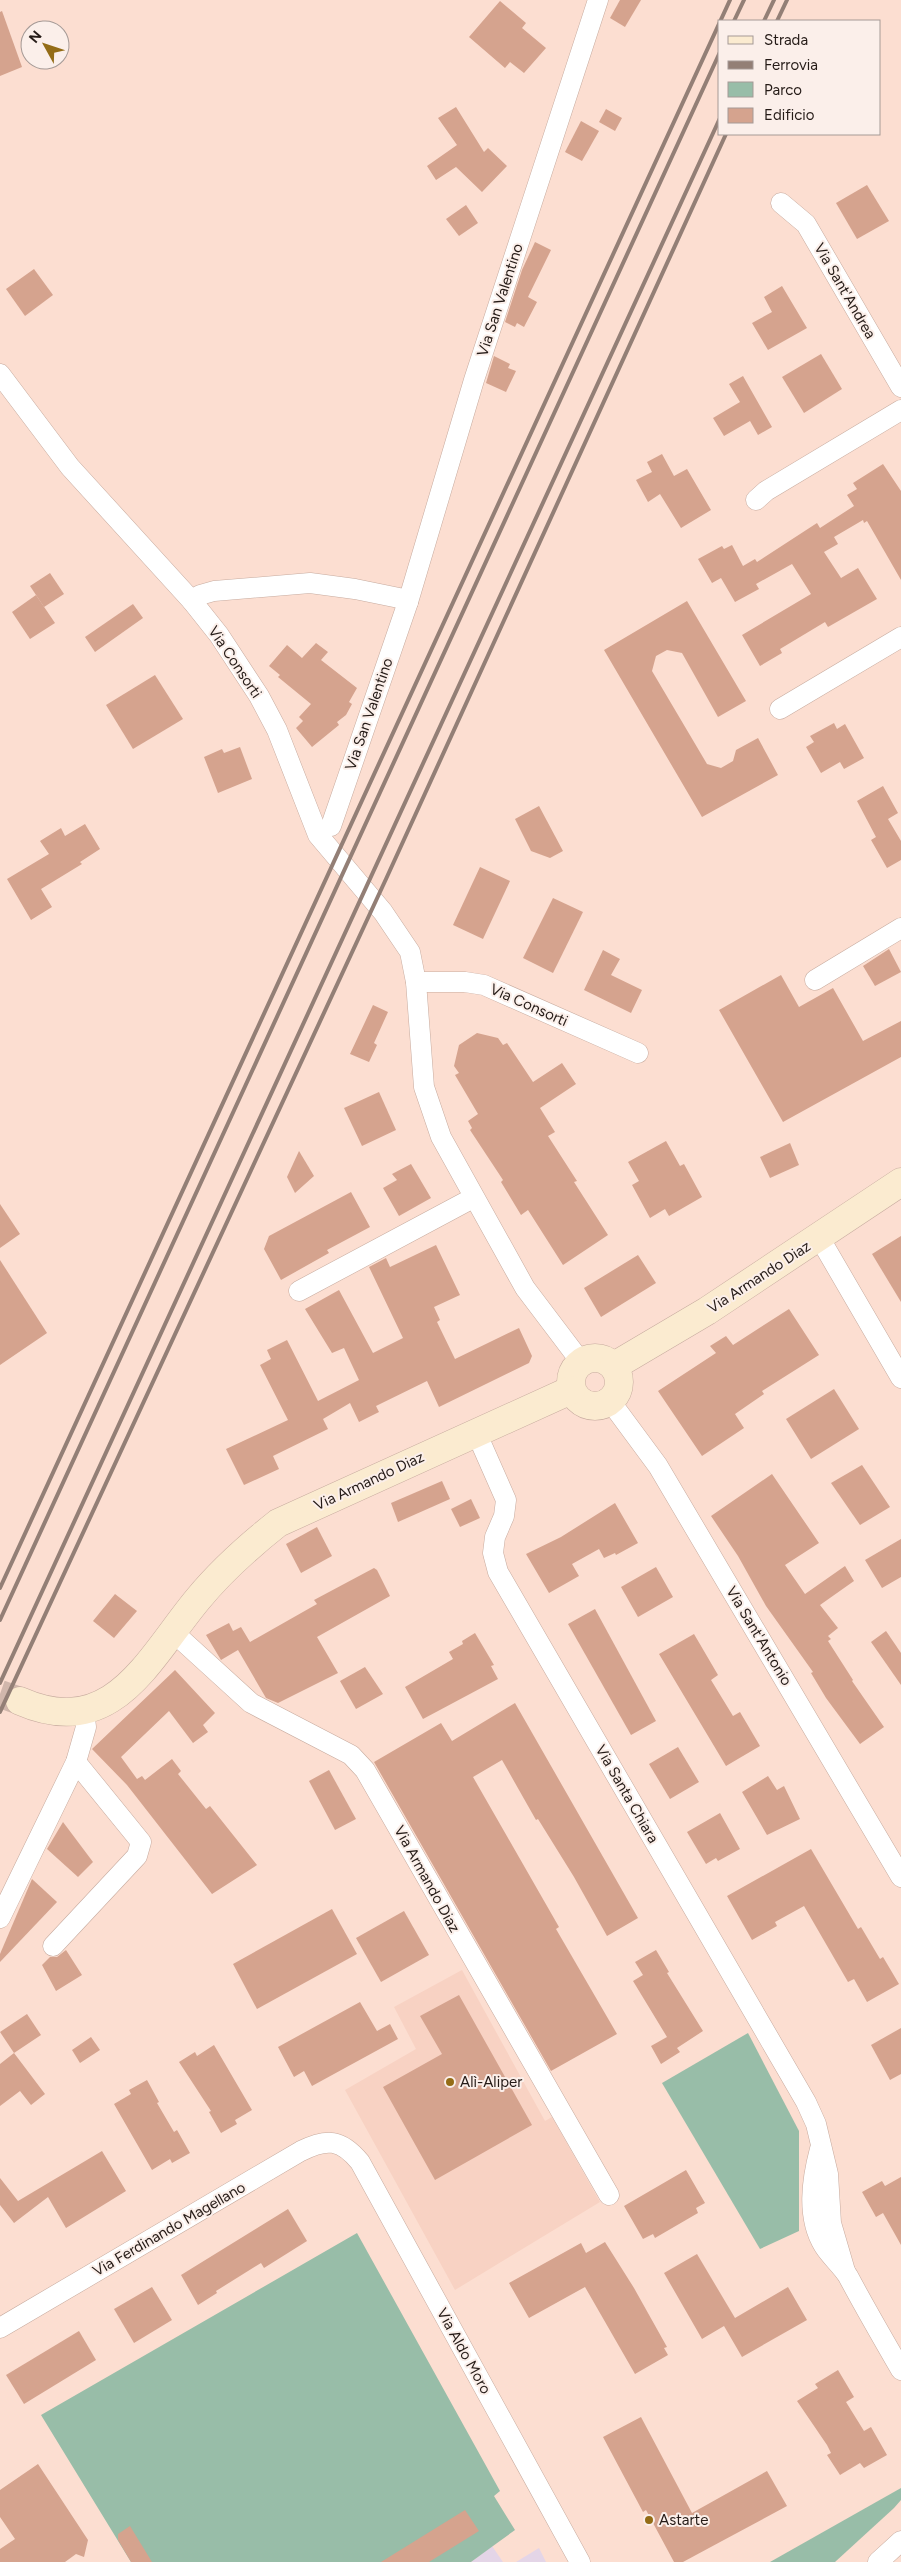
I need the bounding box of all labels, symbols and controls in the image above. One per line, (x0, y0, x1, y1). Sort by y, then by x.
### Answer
north arrow (20, 20, 70, 70)
legend (718, 20, 881, 135)
text: N (25, 27, 45, 47)
text: Strada (764, 31, 808, 49)
text: Ferrovia (764, 56, 818, 74)
text: Parco (764, 81, 802, 99)
text: Edificio (764, 106, 815, 124)
street label: Via Sant'Andrea (810, 240, 880, 342)
street label: Via San Valentino (473, 241, 527, 359)
street label: Via Consorti (204, 623, 266, 701)
street label: Via San Valentino (341, 655, 397, 773)
street label: Via Consorti (487, 980, 571, 1030)
street label: Via Armando Diaz (704, 1237, 814, 1317)
street label: Via Armando Diaz (311, 1448, 427, 1514)
street label: Via Sant'Antonio (722, 1583, 796, 1689)
street label: Via Santa Chiara (592, 1742, 662, 1846)
street label: Via Armando Diaz (390, 1822, 464, 1936)
place label: Alì-Aliper (460, 2073, 522, 2091)
marker: Alì-Aliper (444, 2076, 456, 2088)
street label: Via Ferdinando Magellano (90, 2178, 249, 2280)
street label: Via Aldo Moro (433, 2305, 495, 2397)
place label: Astarte (659, 2511, 708, 2529)
marker: Astarte (643, 2514, 655, 2526)

